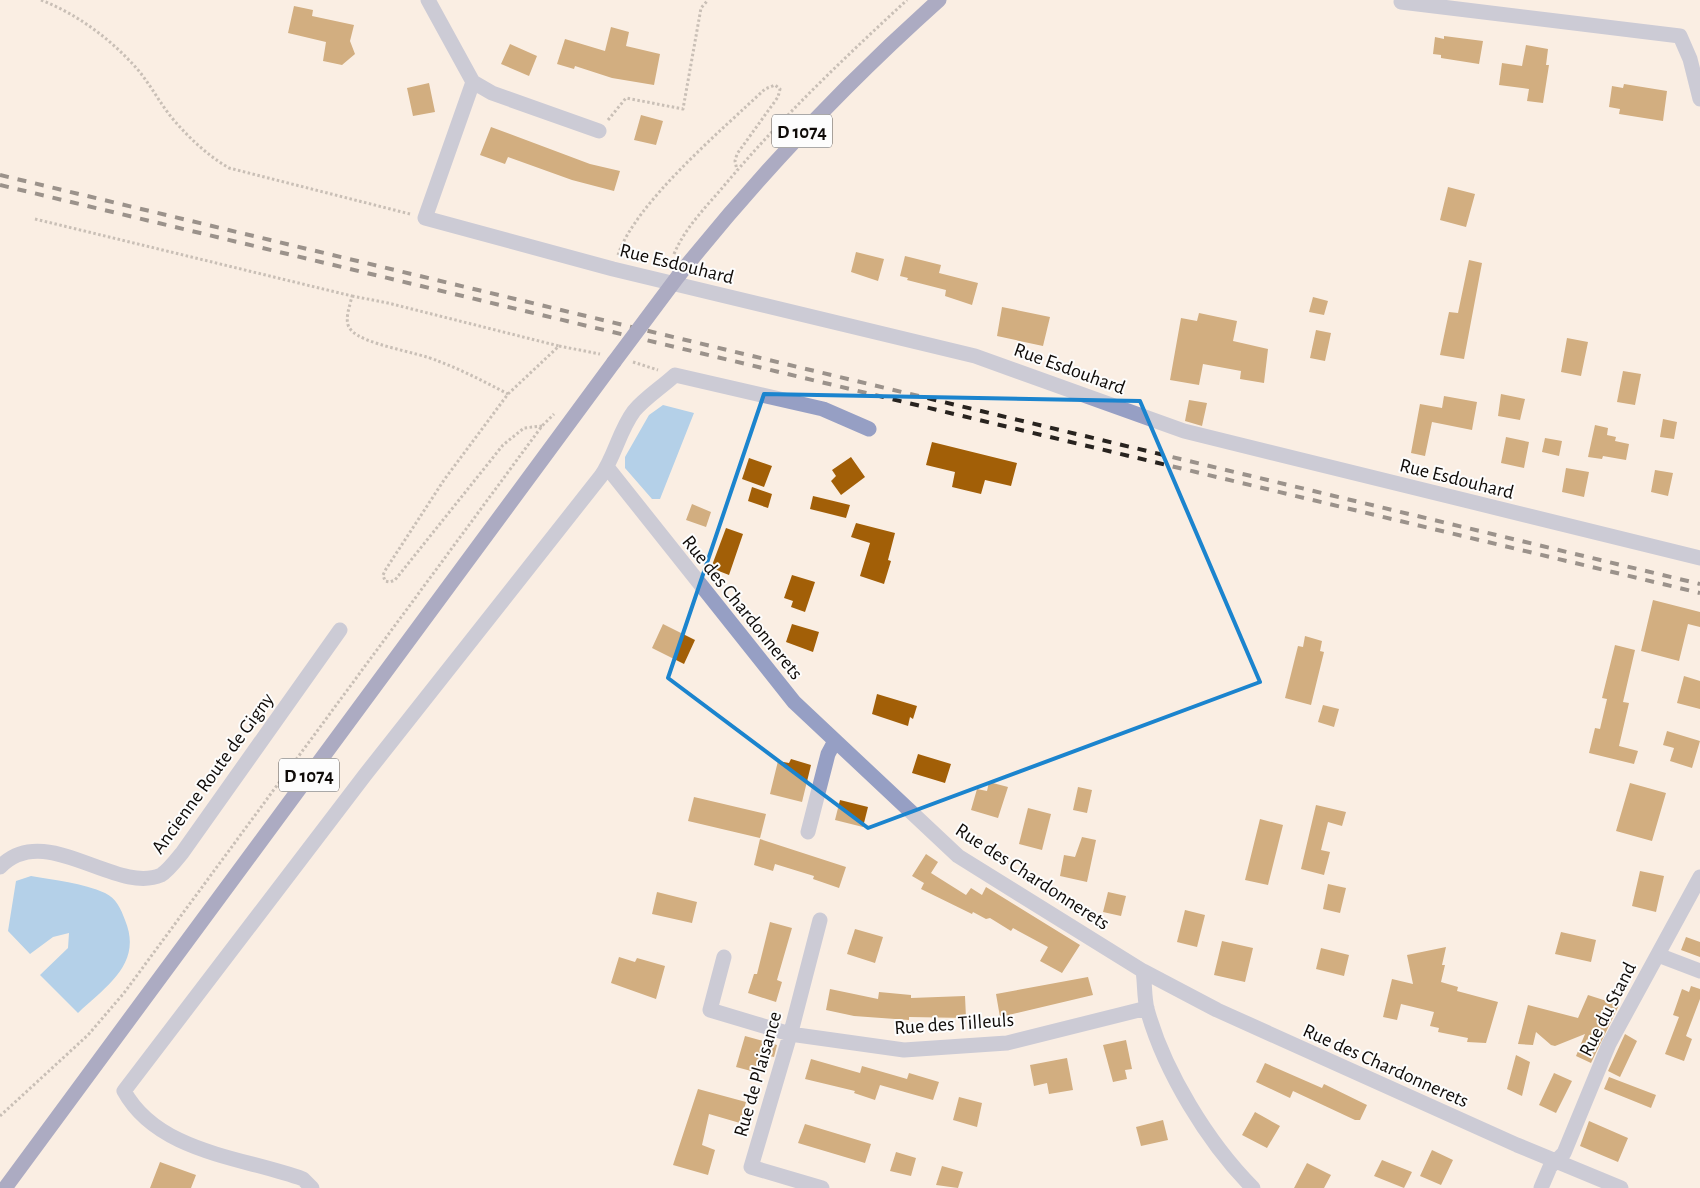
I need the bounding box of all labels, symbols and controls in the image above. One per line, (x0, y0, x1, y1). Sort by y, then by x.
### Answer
road number: D 1074 (772, 114, 832, 148)
street label: Rue Esdouhard (618, 240, 736, 288)
street label: Rue Esdouhard (1011, 340, 1128, 398)
street label: Rue Esdouhard (1398, 455, 1516, 503)
street label: Rue des Chardonnerets (678, 532, 806, 683)
street label: Ancienne Route de Gigny (148, 689, 278, 858)
road number: D 1074 (279, 758, 339, 792)
street label: Rue des Chardonnerets (952, 820, 1113, 934)
street label: Rue du Stand (1576, 959, 1640, 1060)
street label: Rue de Plaisance (731, 1009, 785, 1139)
street label: Rue des Tilleuls (894, 1010, 1015, 1038)
street label: Rue des Chardonnerets (1300, 1020, 1471, 1111)

